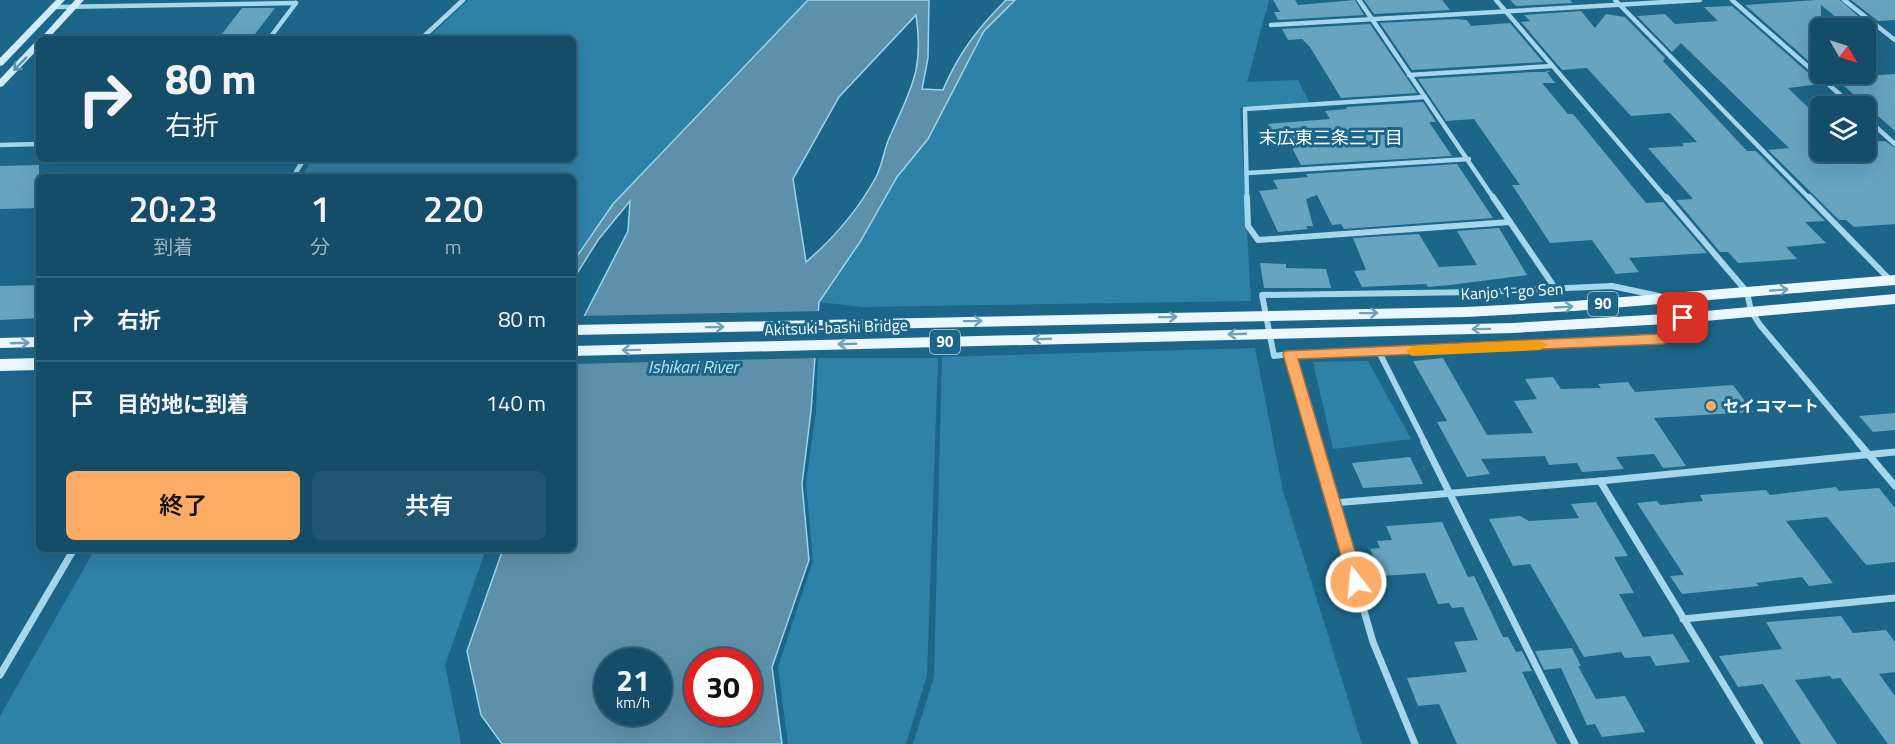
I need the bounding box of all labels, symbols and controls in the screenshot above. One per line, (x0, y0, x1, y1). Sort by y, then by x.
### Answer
north arrow (1810, 18, 1876, 84)
map controls (1810, 18, 1876, 162)
text: 80 m (165, 46, 257, 110)
one-way arrow (12, 56, 27, 71)
icon: right (66, 60, 144, 138)
button: layers (1810, 96, 1876, 162)
text: 右折 (165, 104, 219, 145)
district label: 末広東三条三丁目 (1259, 124, 1403, 151)
text: 20:23 (129, 181, 218, 236)
text: 1 (310, 181, 330, 236)
text: 220 (423, 181, 483, 236)
text: 到着 (153, 231, 193, 262)
text: 分 (310, 231, 330, 262)
text: m (445, 231, 462, 262)
street label: Kanjo 1-go Sen (1460, 276, 1564, 306)
one-way arrow (1769, 284, 1789, 295)
road number: 90 (1588, 292, 1618, 316)
pin (1657, 292, 1708, 343)
one-way arrow (1553, 301, 1573, 312)
icon: arrive (1666, 301, 1699, 334)
text: 80 m (498, 302, 546, 336)
icon: right (66, 303, 99, 336)
text: 右折 (117, 303, 161, 337)
one-way arrow (1358, 307, 1378, 319)
one-way arrow (1158, 311, 1178, 323)
street label: Akitsuki-bashi Bridge (764, 313, 908, 341)
one-way arrow (963, 316, 983, 327)
one-way arrow (705, 321, 725, 333)
one-way arrow (1471, 323, 1491, 335)
one-way arrow (1228, 328, 1248, 340)
road number: 90 (930, 330, 960, 354)
one-way arrow (1033, 334, 1053, 345)
one-way arrow (9, 337, 29, 349)
one-way arrow (838, 339, 858, 350)
one-way arrow (622, 344, 642, 356)
water label: Ishikari River (648, 353, 741, 380)
text: 140 m (486, 386, 546, 420)
icon: arrive (66, 387, 99, 420)
text: 目的地に到着 (117, 387, 249, 421)
place label: セイコマート (1723, 394, 1819, 418)
marker: セイコマート (1704, 399, 1718, 413)
button: 終了 (66, 471, 300, 540)
button: 共有 (312, 471, 546, 540)
position arrow (1324, 550, 1388, 614)
speed limit sign: 30 (684, 648, 762, 726)
text: 21 (616, 657, 650, 703)
text: km/h (616, 691, 650, 714)

